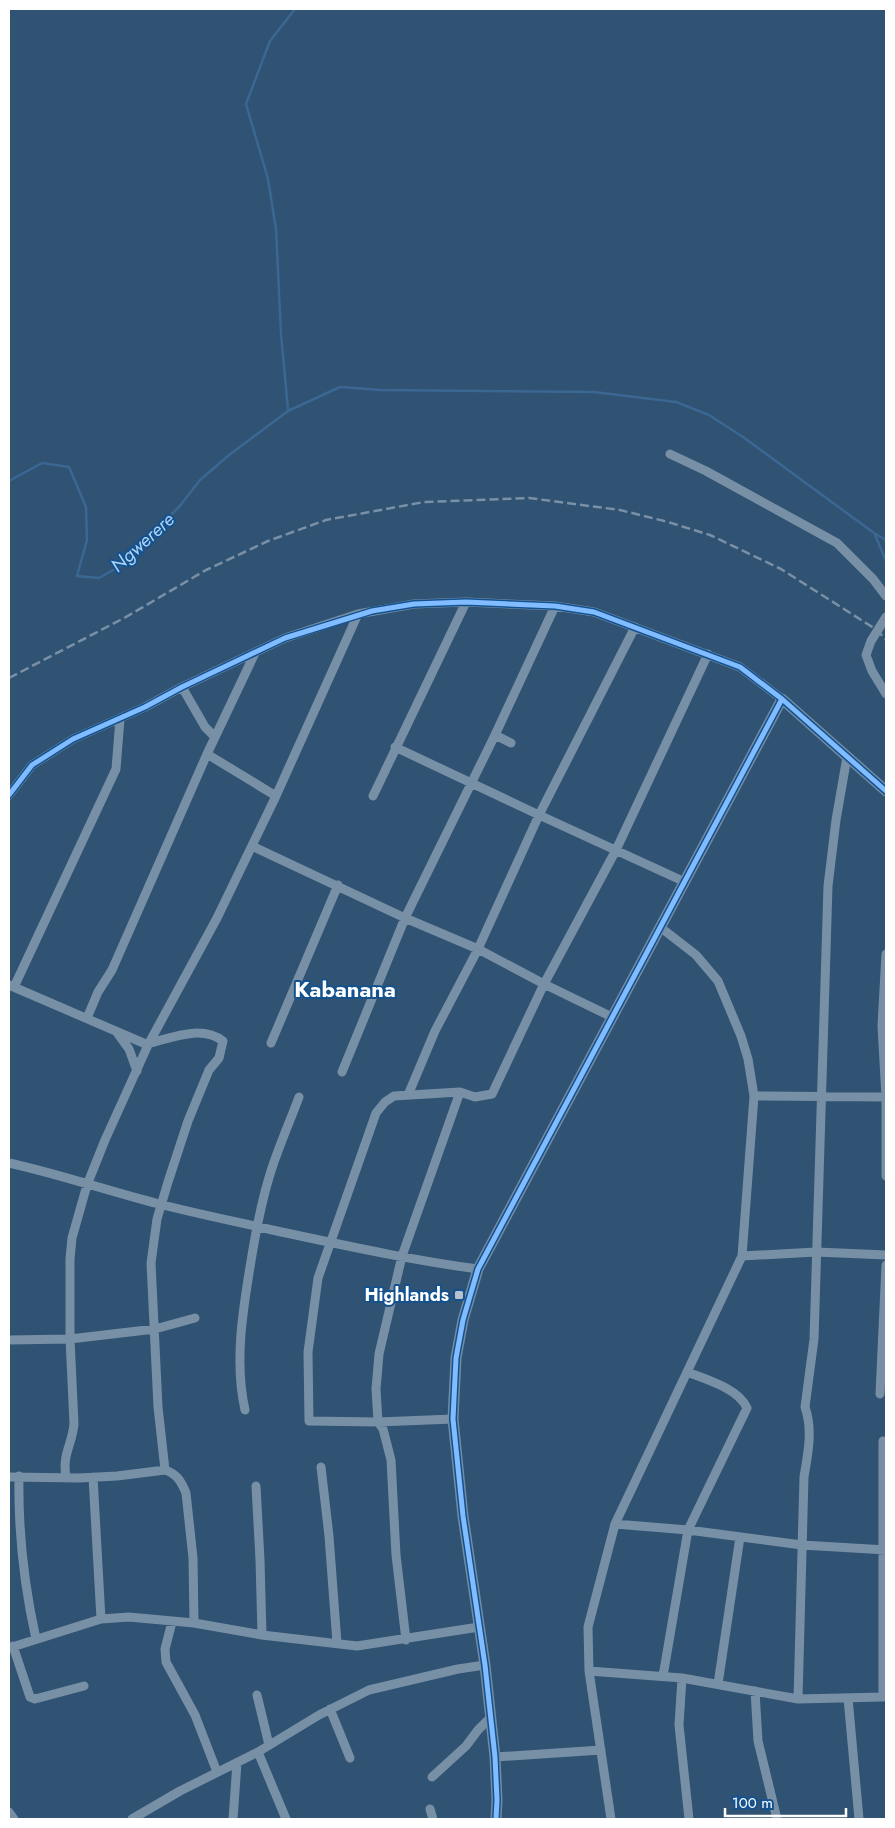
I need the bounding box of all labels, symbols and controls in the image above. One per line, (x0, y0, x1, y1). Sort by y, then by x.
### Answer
water label: Ngwerere (104, 506, 181, 578)
district label: Kabanana (294, 973, 396, 1005)
place label: Highlands (364, 1282, 449, 1308)
marker: Highlands (453, 1289, 465, 1301)
scale bar (725, 1786, 846, 1818)
text: 100 m (732, 1792, 773, 1814)

